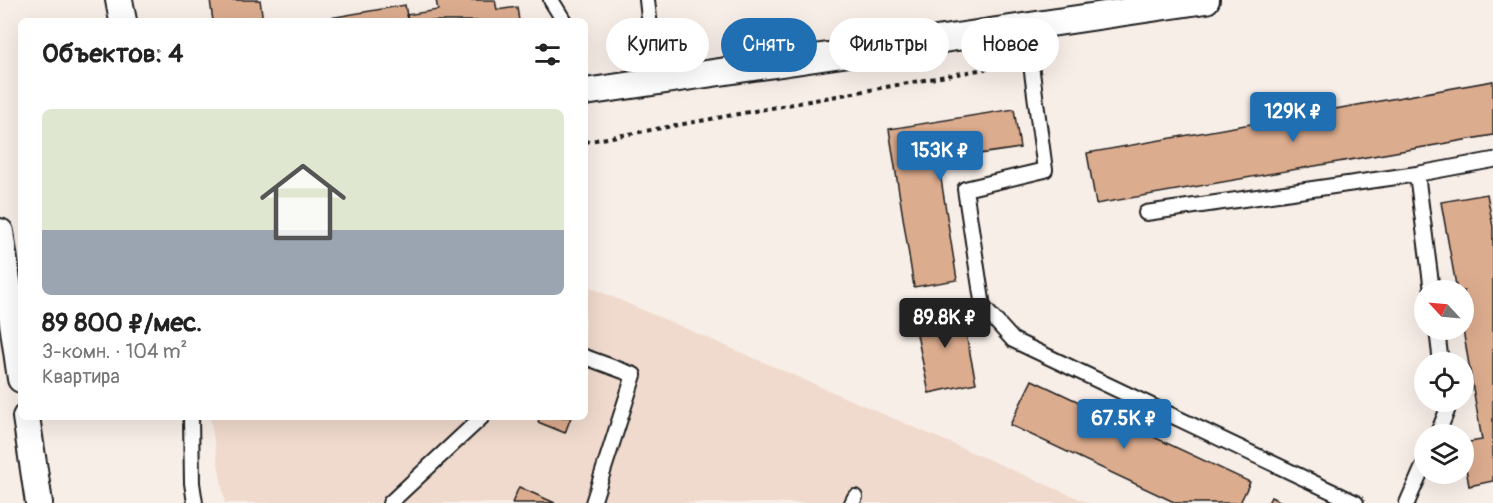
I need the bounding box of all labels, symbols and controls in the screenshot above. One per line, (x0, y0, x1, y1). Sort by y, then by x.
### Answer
chip: Купить (606, 18, 709, 72)
chip: Снять (721, 18, 817, 72)
chip: Фильтры (829, 18, 949, 72)
chip: Новое (961, 18, 1059, 72)
text: Объектов: 4 (42, 38, 183, 70)
icon: filters (531, 38, 564, 71)
pin: 129K ₽ (1244, 92, 1342, 143)
text: 129K ₽ (1264, 99, 1322, 124)
pin: 153K ₽ (891, 131, 989, 182)
text: 153K ₽ (911, 138, 969, 163)
icon: home (249, 148, 357, 256)
north arrow (1414, 280, 1474, 340)
map controls (1414, 280, 1474, 484)
pin: 89.8K ₽ (890, 298, 1000, 349)
text: 89.8K ₽ (913, 305, 977, 330)
text: 89 800 ₽/мес. (42, 307, 202, 339)
text: 3-комн. · 104 m² (42, 339, 187, 364)
button: locate (1414, 352, 1474, 412)
text: Квартира (42, 364, 120, 389)
pin: 67.5K ₽ (1069, 399, 1179, 450)
text: 67.5K ₽ (1091, 406, 1157, 431)
button: layers (1414, 424, 1474, 484)

